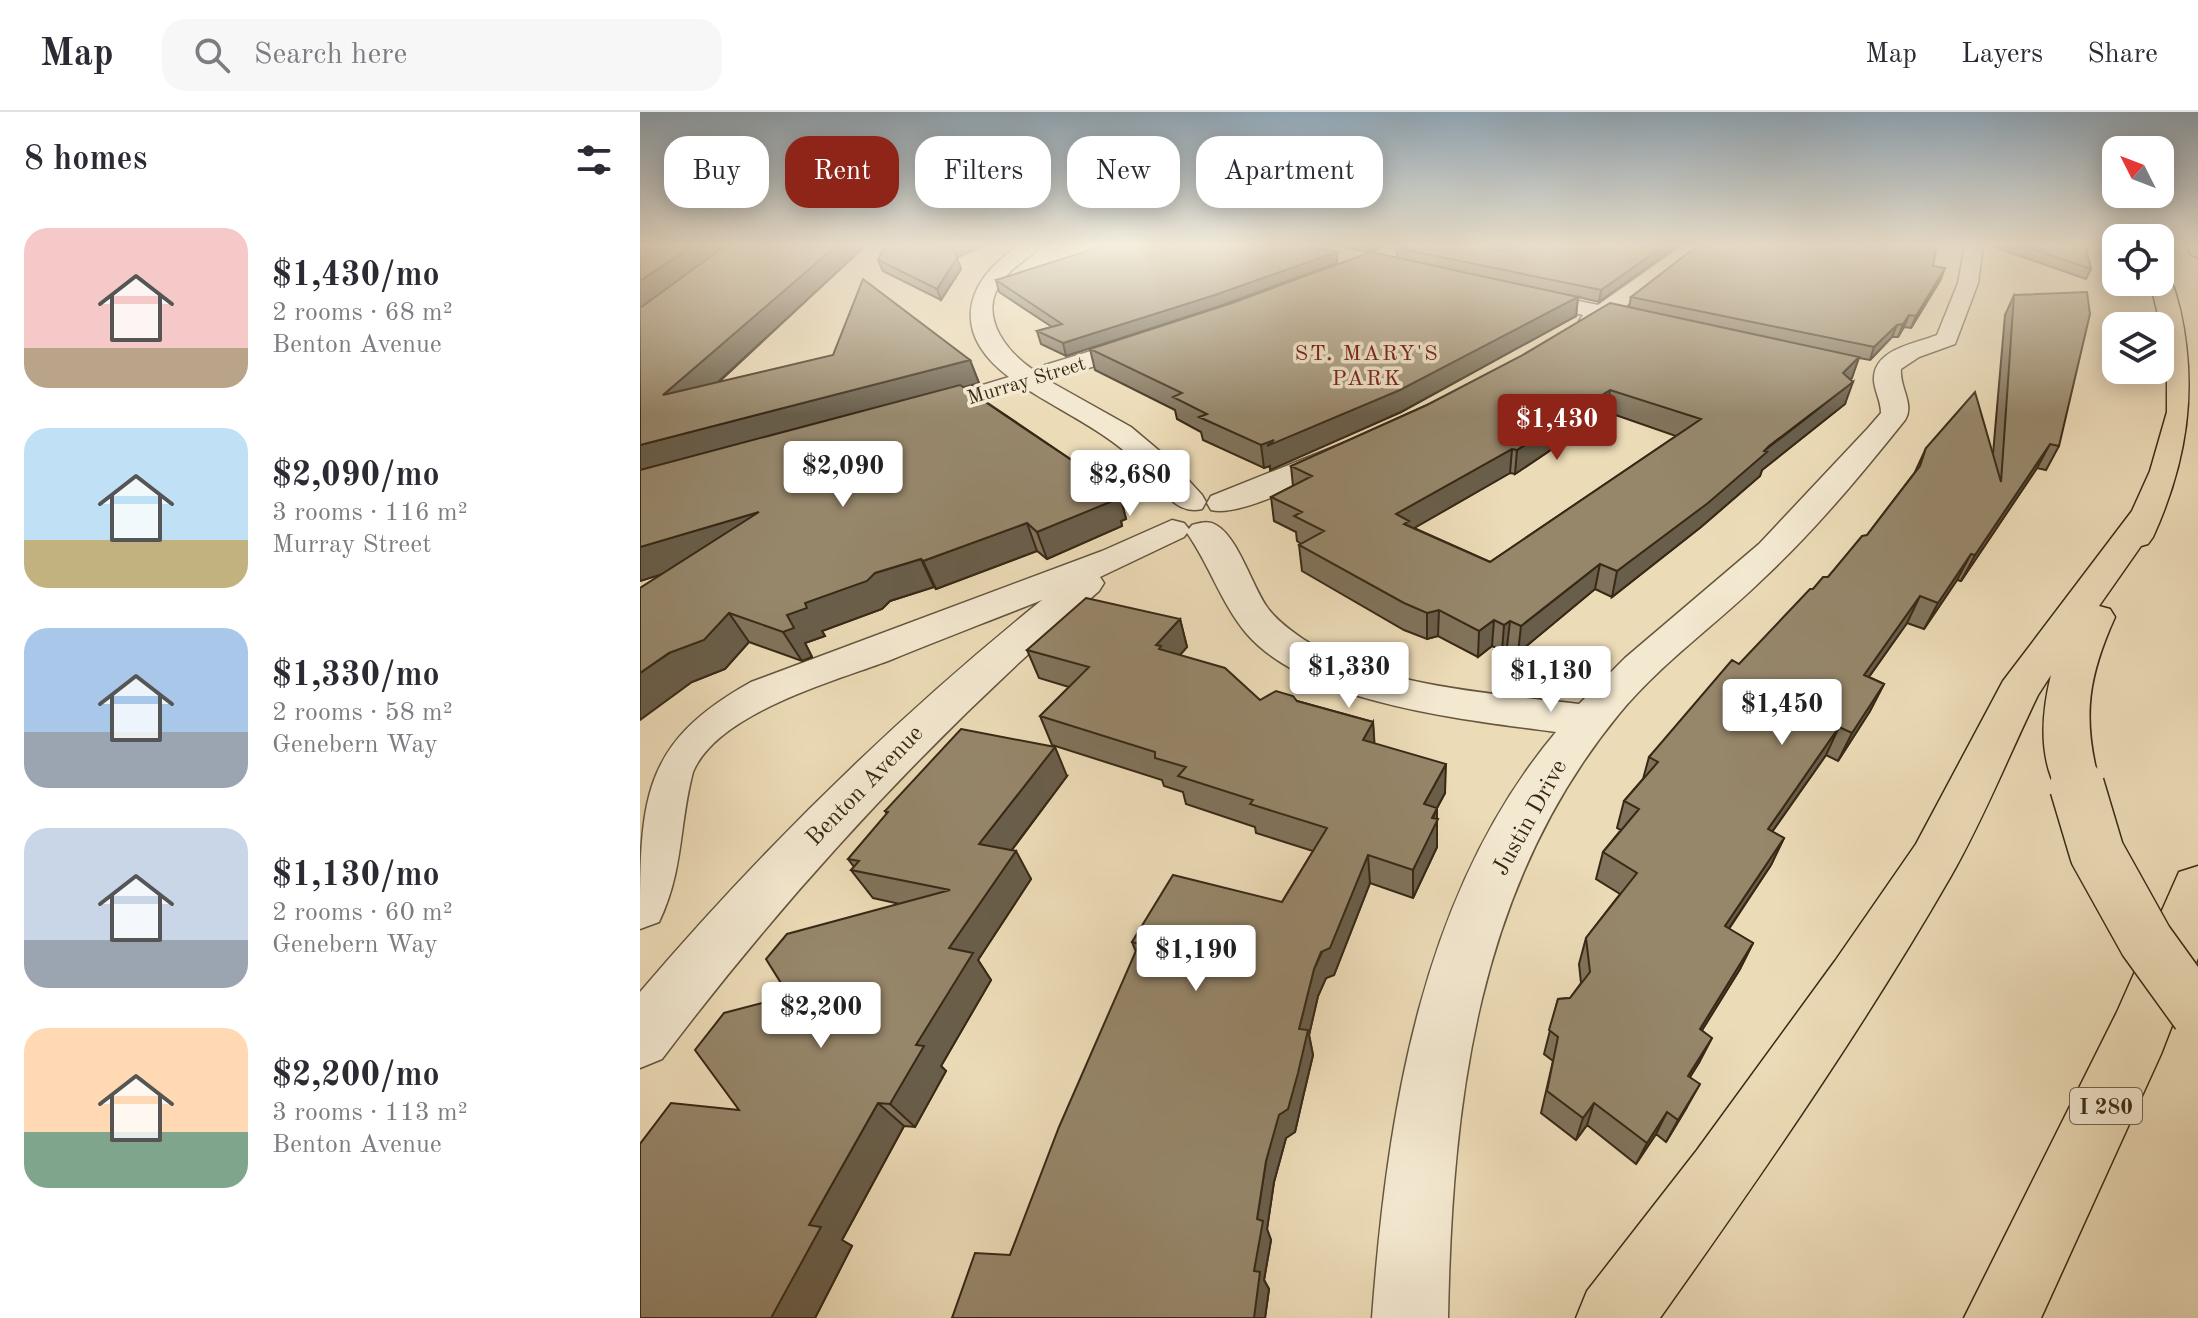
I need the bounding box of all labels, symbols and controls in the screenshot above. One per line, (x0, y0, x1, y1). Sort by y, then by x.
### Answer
search box (162, 19, 722, 91)
icon: search (190, 33, 234, 77)
text: Map (40, 36, 114, 74)
text: Search here (254, 40, 407, 70)
text: Map (1865, 41, 1917, 69)
text: Layers (1961, 41, 2043, 69)
text: Share (2087, 41, 2158, 69)
chip: Buy (664, 136, 769, 208)
chip: Rent (785, 136, 899, 208)
chip: Filters (915, 136, 1051, 208)
chip: New (1067, 136, 1180, 208)
chip: Apartment (1196, 136, 1383, 208)
north arrow (2102, 136, 2174, 208)
map controls (2102, 136, 2174, 384)
icon: filters (572, 138, 616, 182)
text: 8 homes (24, 143, 147, 177)
button: locate (2102, 224, 2174, 296)
text: $1,430/mo (272, 259, 440, 293)
icon: home (88, 260, 184, 356)
text: 2 rooms · 68 m² (272, 300, 453, 326)
button: layers (2102, 312, 2174, 384)
text: Benton Avenue (272, 332, 442, 358)
district label: ST. MARY'S PARK (1294, 343, 1440, 390)
street label: Murray Street (965, 354, 1088, 409)
pin: $1,430 (1492, 394, 1622, 462)
text: $1,430 (1516, 407, 1598, 433)
pin: $2,090 (778, 441, 908, 509)
pin: $2,680 (1065, 450, 1195, 518)
text: $2,090 (802, 454, 884, 480)
text: $2,090/mo (272, 459, 440, 493)
icon: home (88, 460, 184, 556)
text: $2,680 (1089, 463, 1171, 489)
text: 3 rooms · 116 m² (272, 500, 468, 526)
text: Murray Street (272, 532, 431, 558)
pin: $1,330 (1284, 642, 1414, 710)
pin: $1,130 (1486, 646, 1616, 714)
text: $1,330 (1308, 655, 1390, 681)
text: $1,330/mo (272, 659, 440, 693)
text: $1,130 (1510, 659, 1592, 685)
icon: home (88, 660, 184, 756)
pin: $1,450 (1717, 679, 1847, 747)
text: $1,450 (1741, 692, 1823, 718)
text: 2 rooms · 58 m² (272, 700, 453, 726)
street label: Benton Avenue (802, 722, 929, 851)
text: Genebern Way (272, 732, 438, 758)
street label: Justin Drive (1489, 756, 1572, 880)
text: $1,130/mo (272, 859, 440, 893)
icon: home (88, 860, 184, 956)
text: 2 rooms · 60 m² (272, 900, 453, 926)
pin: $1,190 (1131, 925, 1261, 993)
text: Genebern Way (272, 932, 438, 958)
text: $1,190 (1155, 938, 1237, 964)
pin: $2,200 (756, 982, 886, 1050)
text: $2,200 (780, 995, 862, 1021)
text: $2,200/mo (272, 1059, 440, 1093)
icon: home (88, 1060, 184, 1156)
road number: I 280 (2070, 1088, 2142, 1124)
text: 3 rooms · 113 m² (272, 1100, 468, 1126)
text: Benton Avenue (272, 1132, 442, 1158)

